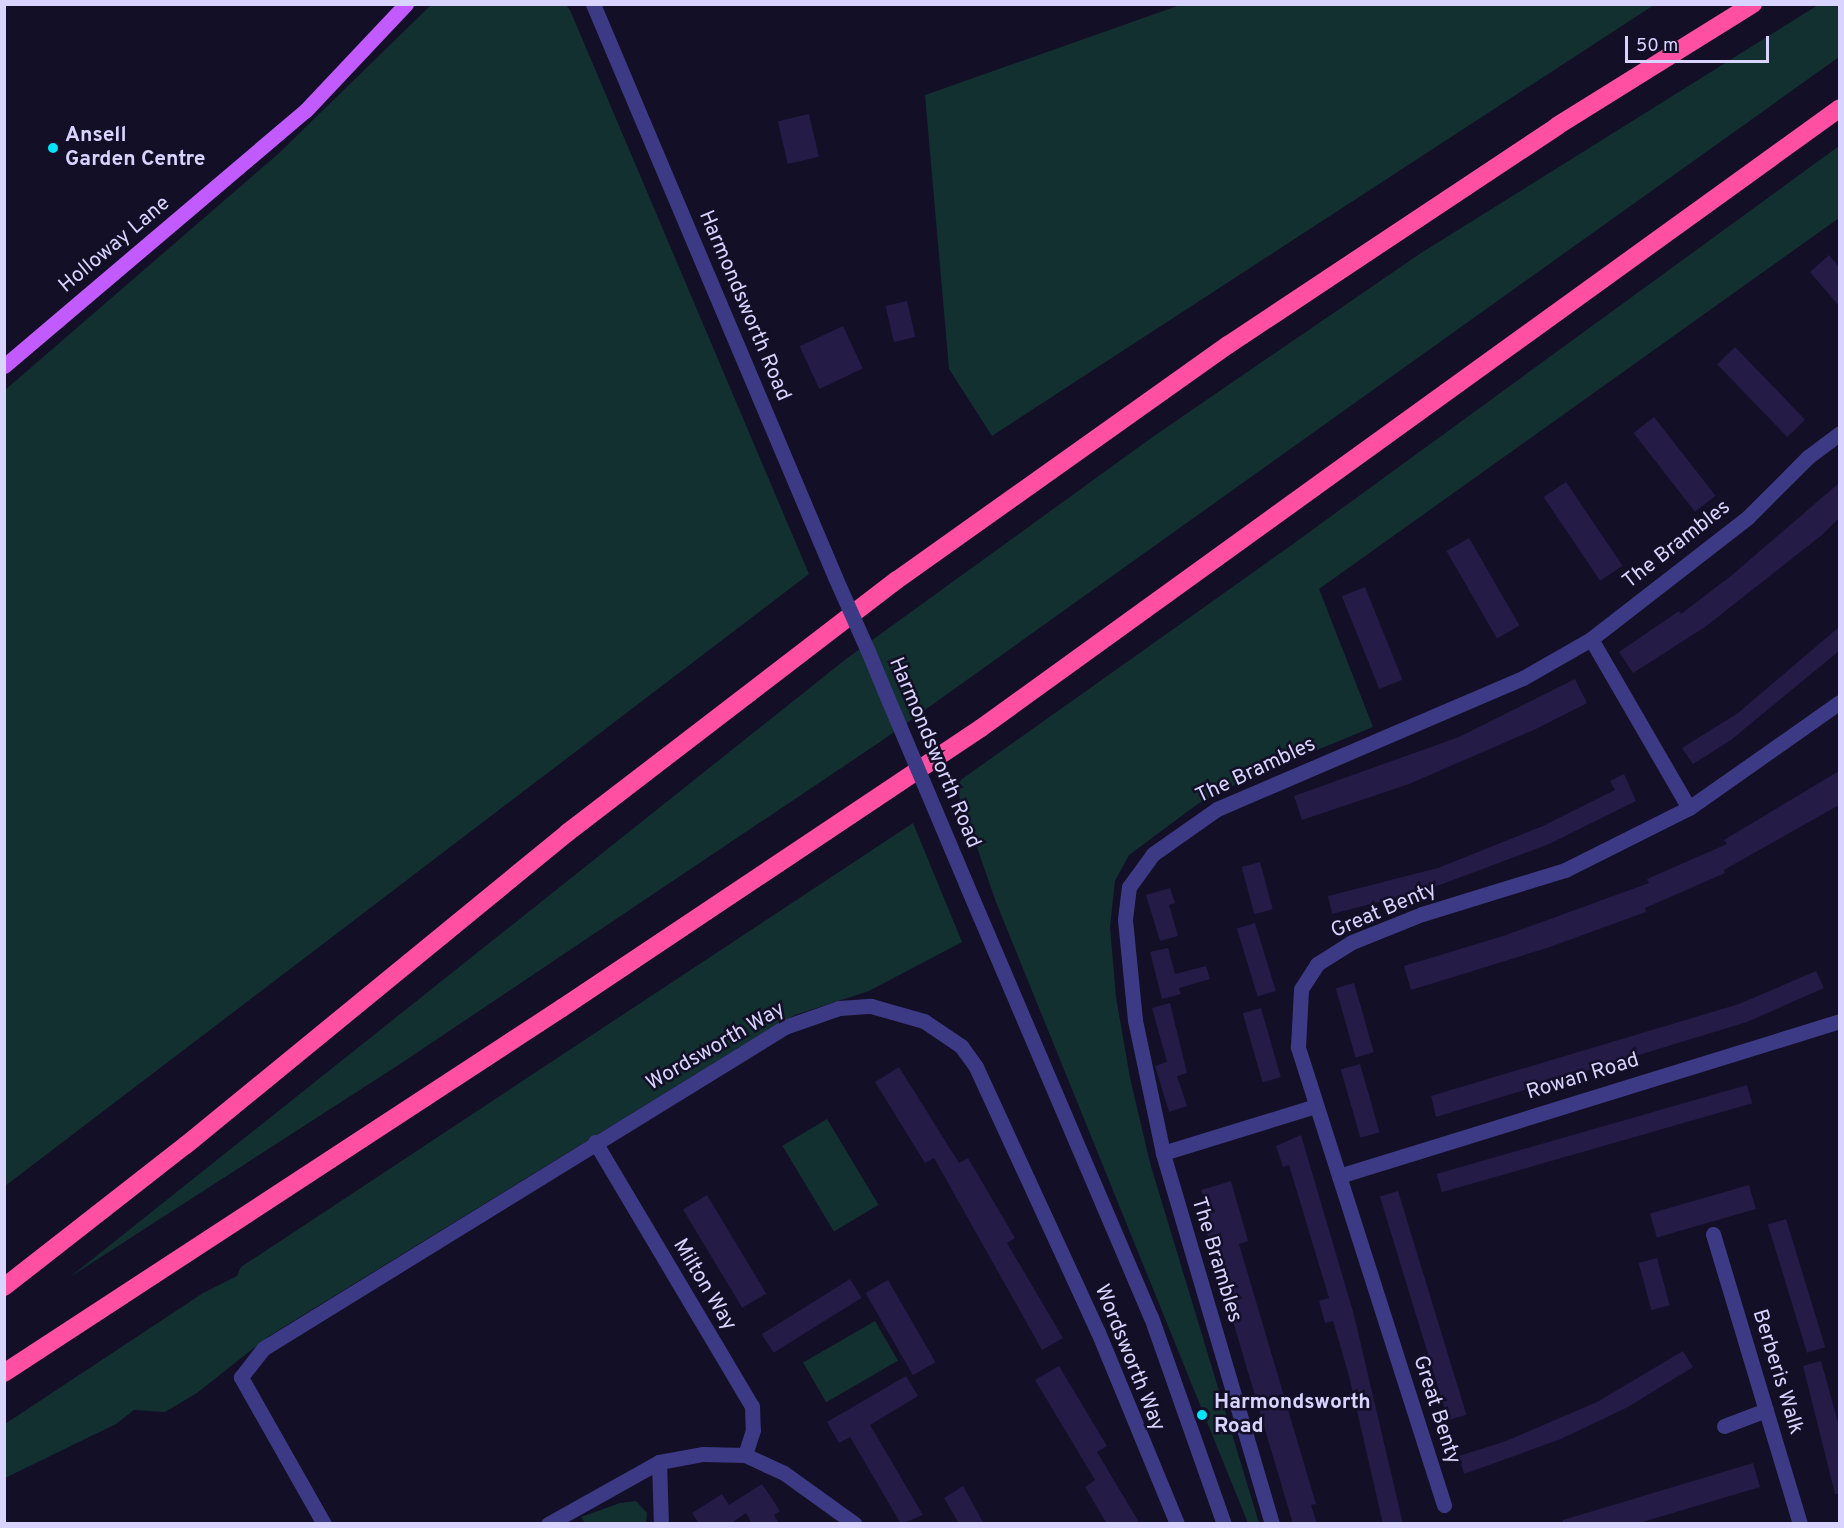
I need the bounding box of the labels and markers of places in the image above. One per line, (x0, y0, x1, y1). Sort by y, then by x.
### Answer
place label: Ansell Garden Centre (65, 123, 205, 173)
marker: Ansell Garden Centre (46, 141, 60, 155)
place label: Harmondsworth Road (1214, 1390, 1371, 1440)
marker: Harmondsworth Road (1195, 1408, 1209, 1422)

